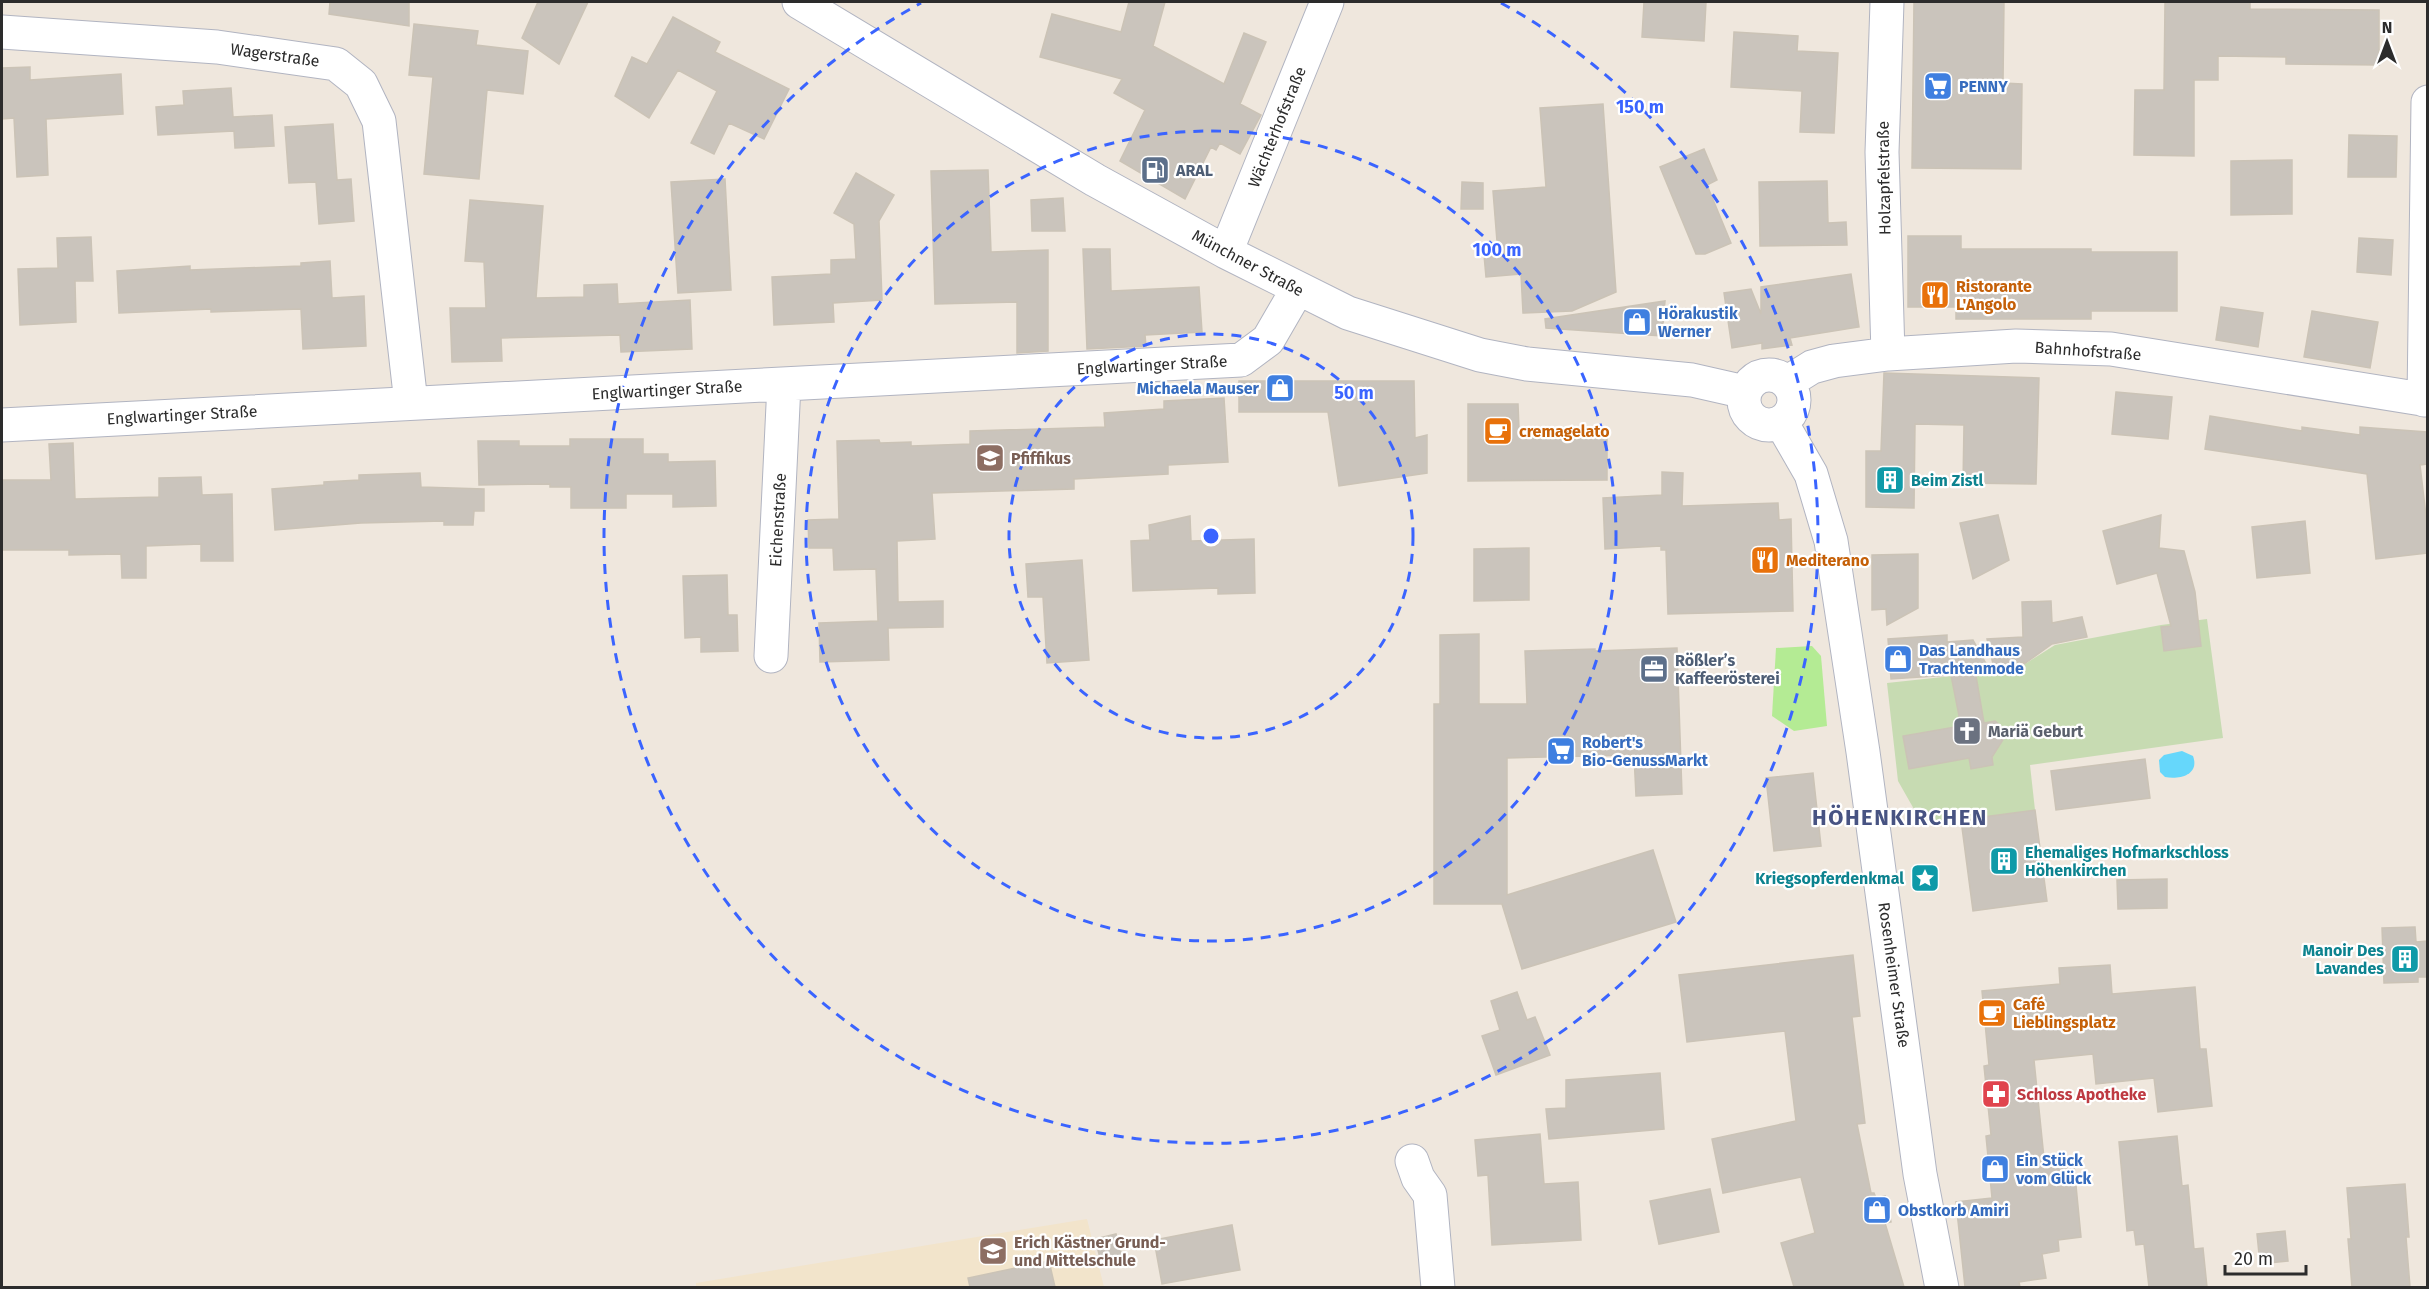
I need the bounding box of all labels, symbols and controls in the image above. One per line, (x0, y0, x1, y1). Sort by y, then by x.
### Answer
north arrow (2357, 12, 2417, 72)
text: N (2382, 18, 2392, 37)
street label: Wagerstraße (229, 39, 321, 71)
street label: Wächterhofstraße (1244, 64, 1310, 190)
supermarket icon: PENNY (1922, 70, 1954, 102)
place label: PENNY (1959, 77, 2008, 96)
text: 150 m (1616, 96, 1664, 118)
street label: Holzapfelstraße (1874, 121, 1894, 235)
fuel station icon: ARAL (1139, 154, 1171, 186)
place label: ARAL (1175, 161, 1213, 180)
street label: Münchner Straße (1189, 226, 1307, 300)
text: 100 m (1473, 239, 1521, 261)
place label: Ristorante L'Angolo (1956, 277, 2032, 314)
restaurant icon: Ristorante L'Angolo (1919, 279, 1951, 311)
place label: Hörakustik Werner (1658, 304, 1738, 341)
shop icon: Hörakustik Werner (1621, 306, 1653, 338)
street label: Bahnhofstraße (2034, 338, 2142, 364)
street label: Englwartinger Straße (1076, 352, 1228, 378)
shop icon: Michaela Mauser (1264, 372, 1296, 404)
street label: Englwartinger Straße (591, 377, 743, 403)
place label: Michaela Mauser (1137, 379, 1260, 398)
text: 50 m (1334, 382, 1374, 404)
street label: Englwartinger Straße (106, 402, 258, 428)
cafe icon: cremagelato (1482, 415, 1514, 447)
place label: cremagelato (1519, 422, 1610, 441)
school or university icon: Pfiffikus (974, 442, 1006, 474)
place label: Pfiffikus (1011, 449, 1071, 468)
building icon: Beim Zistl (1874, 464, 1906, 496)
place label: Beim Zistl (1911, 471, 1983, 490)
street label: Eichenstraße (766, 473, 790, 567)
centre of rings (1201, 526, 1221, 546)
restaurant icon: Mediterano (1749, 544, 1781, 576)
place label: Mediterano (1786, 551, 1869, 570)
place label: Das Landhaus Trachtenmode (1919, 641, 2024, 678)
shop icon: Das Landhaus Trachtenmode (1882, 643, 1914, 675)
place label: Rößler’s Kaffeerösterei (1675, 651, 1780, 688)
office icon: Rößler’s Kaffeerösterei (1638, 653, 1670, 685)
church icon: Mariä Geburt (1951, 715, 1983, 747)
place label: Mariä Geburt (1988, 722, 2084, 741)
place label: Robert's Bio-GenussMarkt (1582, 733, 1709, 770)
supermarket icon: Robert's Bio-GenussMarkt (1545, 735, 1577, 767)
district label: HÖHENKIRCHEN (1812, 804, 1988, 831)
place label: Ehemaliges Hofmarkschloss Höhenkirchen (2025, 843, 2229, 880)
building icon: Ehemaliges Hofmarkschloss Höhenkirchen (1988, 845, 2020, 877)
place icon: Kriegsopferdenkmal (1909, 862, 1941, 894)
place label: Kriegsopferdenkmal (1755, 869, 1904, 888)
street label: Rosenheimer Straße (1874, 901, 1914, 1049)
place label: Manoir Des Lavandes (2302, 941, 2384, 978)
building icon: Manoir Des Lavandes (2389, 943, 2421, 975)
place label: Café Lieblingsplatz (2013, 995, 2116, 1032)
cafe icon: Café Lieblingsplatz (1976, 997, 2008, 1029)
pharmacy icon: Schloss Apotheke (1980, 1078, 2012, 1110)
place label: Schloss Apotheke (2017, 1085, 2146, 1104)
place label: Ein Stück vom Glück (2015, 1151, 2092, 1188)
shop icon: Ein Stück vom Glück (1979, 1153, 2011, 1185)
shop icon: Obstkorb Amiri (1861, 1194, 1893, 1226)
place label: Obstkorb Amiri (1898, 1201, 2009, 1220)
place label: Erich Kästner Grund- und Mittelschule (1014, 1233, 1166, 1270)
school or university icon: Erich Kästner Grund- und Mittelschule (977, 1235, 1009, 1267)
scale bar (2225, 1238, 2306, 1276)
text: 20 m (2234, 1248, 2273, 1270)

